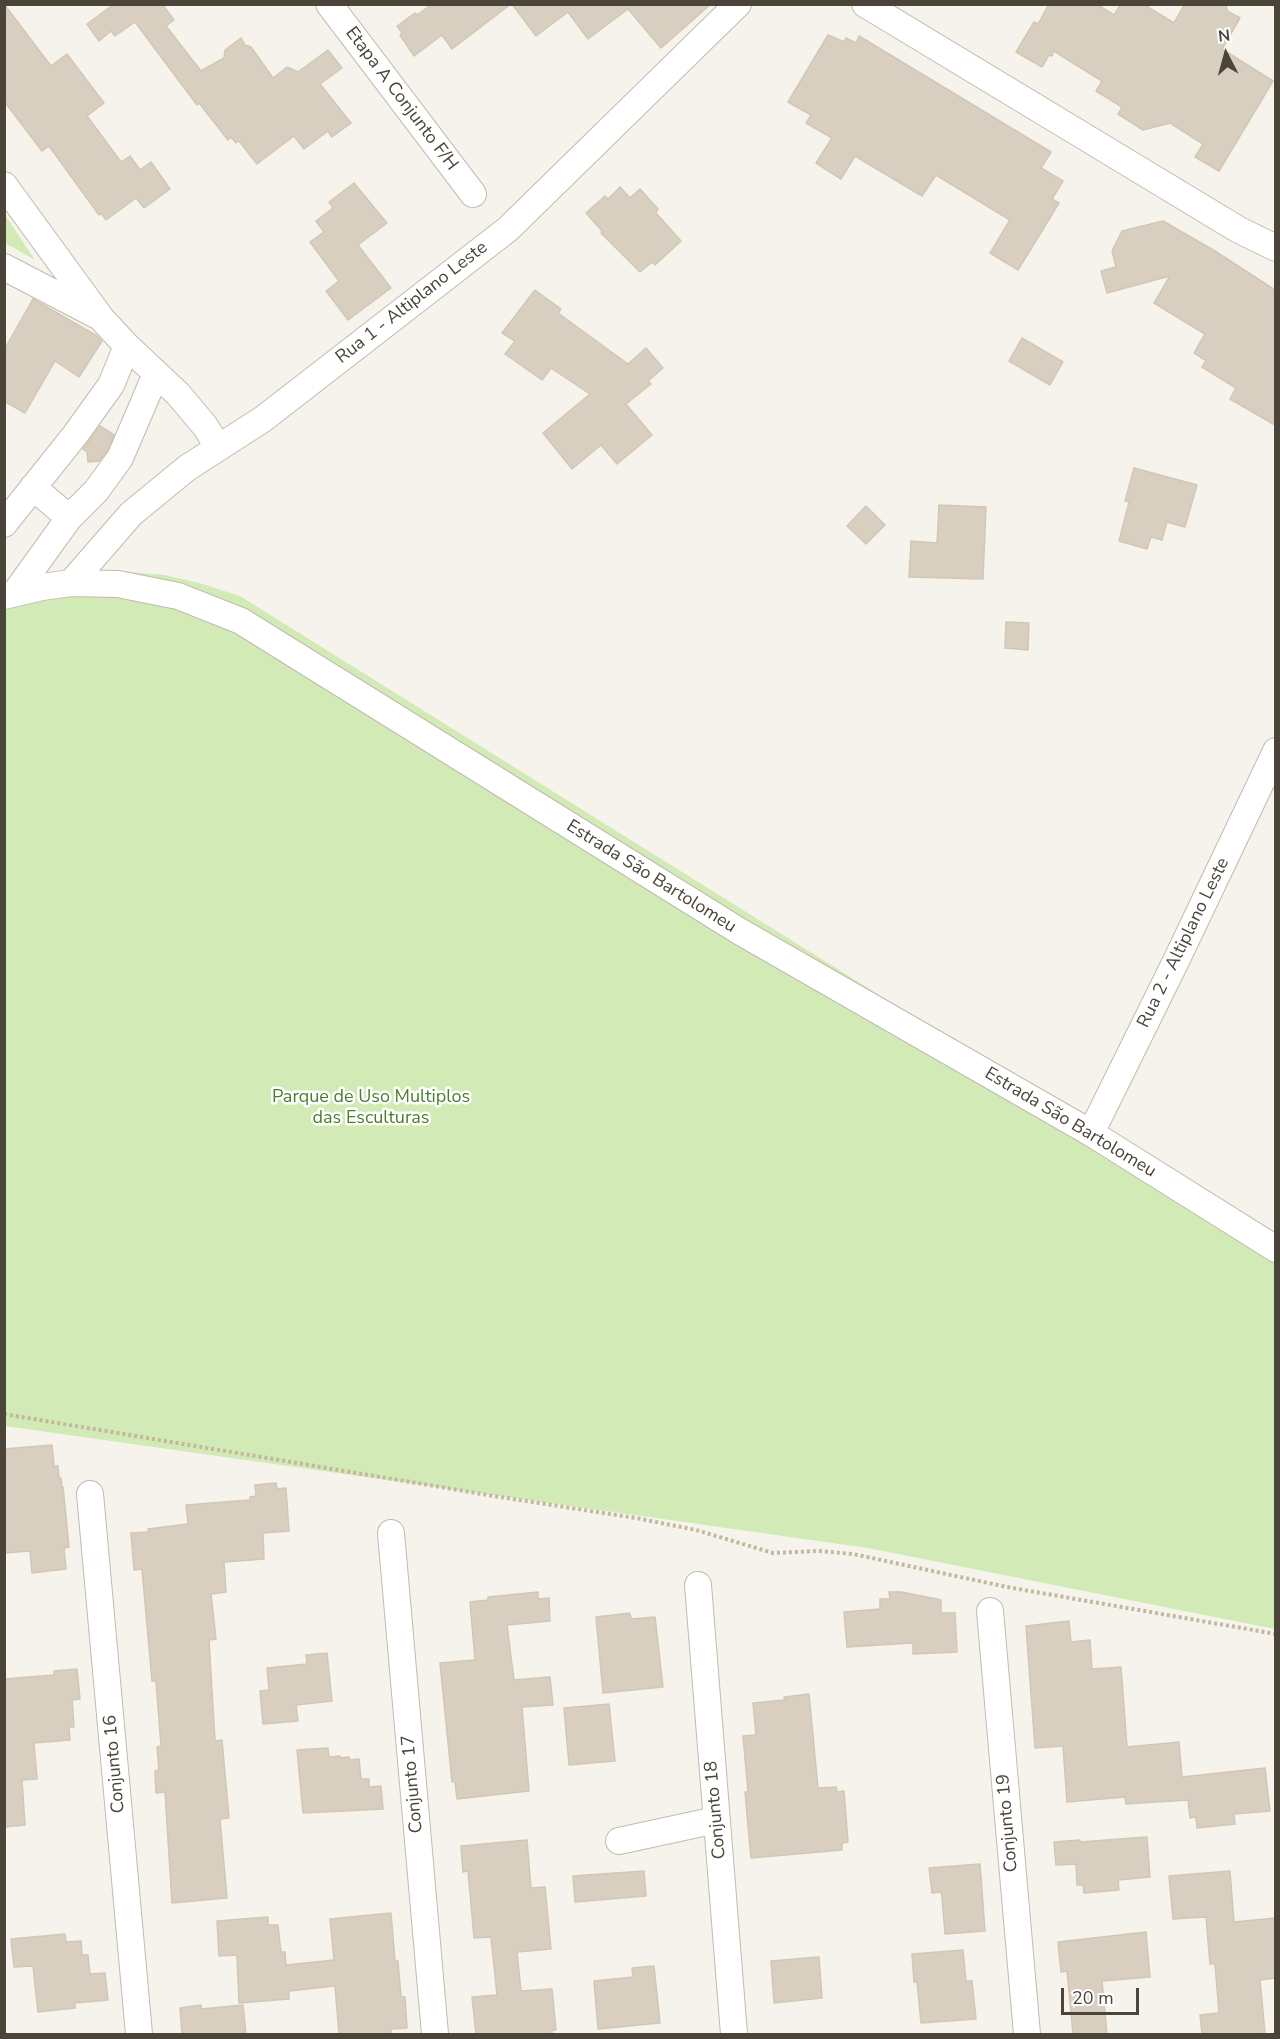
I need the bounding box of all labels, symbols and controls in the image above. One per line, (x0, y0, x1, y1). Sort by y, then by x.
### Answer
street label: Etapa A Conjunto F/H (340, 23, 462, 175)
north arrow (1196, 24, 1256, 84)
text: N (1217, 25, 1231, 48)
street label: Rua 1 - Altiplano Leste (332, 237, 492, 369)
street label: Estrada São Bartolomeu (562, 816, 740, 938)
street label: Rua 2 - Altiplano Leste (1133, 854, 1235, 1032)
street label: Estrada São Bartolomeu (980, 1063, 1160, 1183)
park label: Parque de Uso Multiplos das Esculturas (272, 1087, 470, 1130)
street label: Conjunto 16 (100, 1714, 130, 1814)
street label: Conjunto 17 (398, 1734, 428, 1834)
street label: Conjunto 18 (701, 1760, 731, 1860)
street label: Conjunto 19 (993, 1773, 1023, 1873)
scale bar (1064, 1976, 1142, 2014)
text: 20 m (1072, 1986, 1114, 2010)

